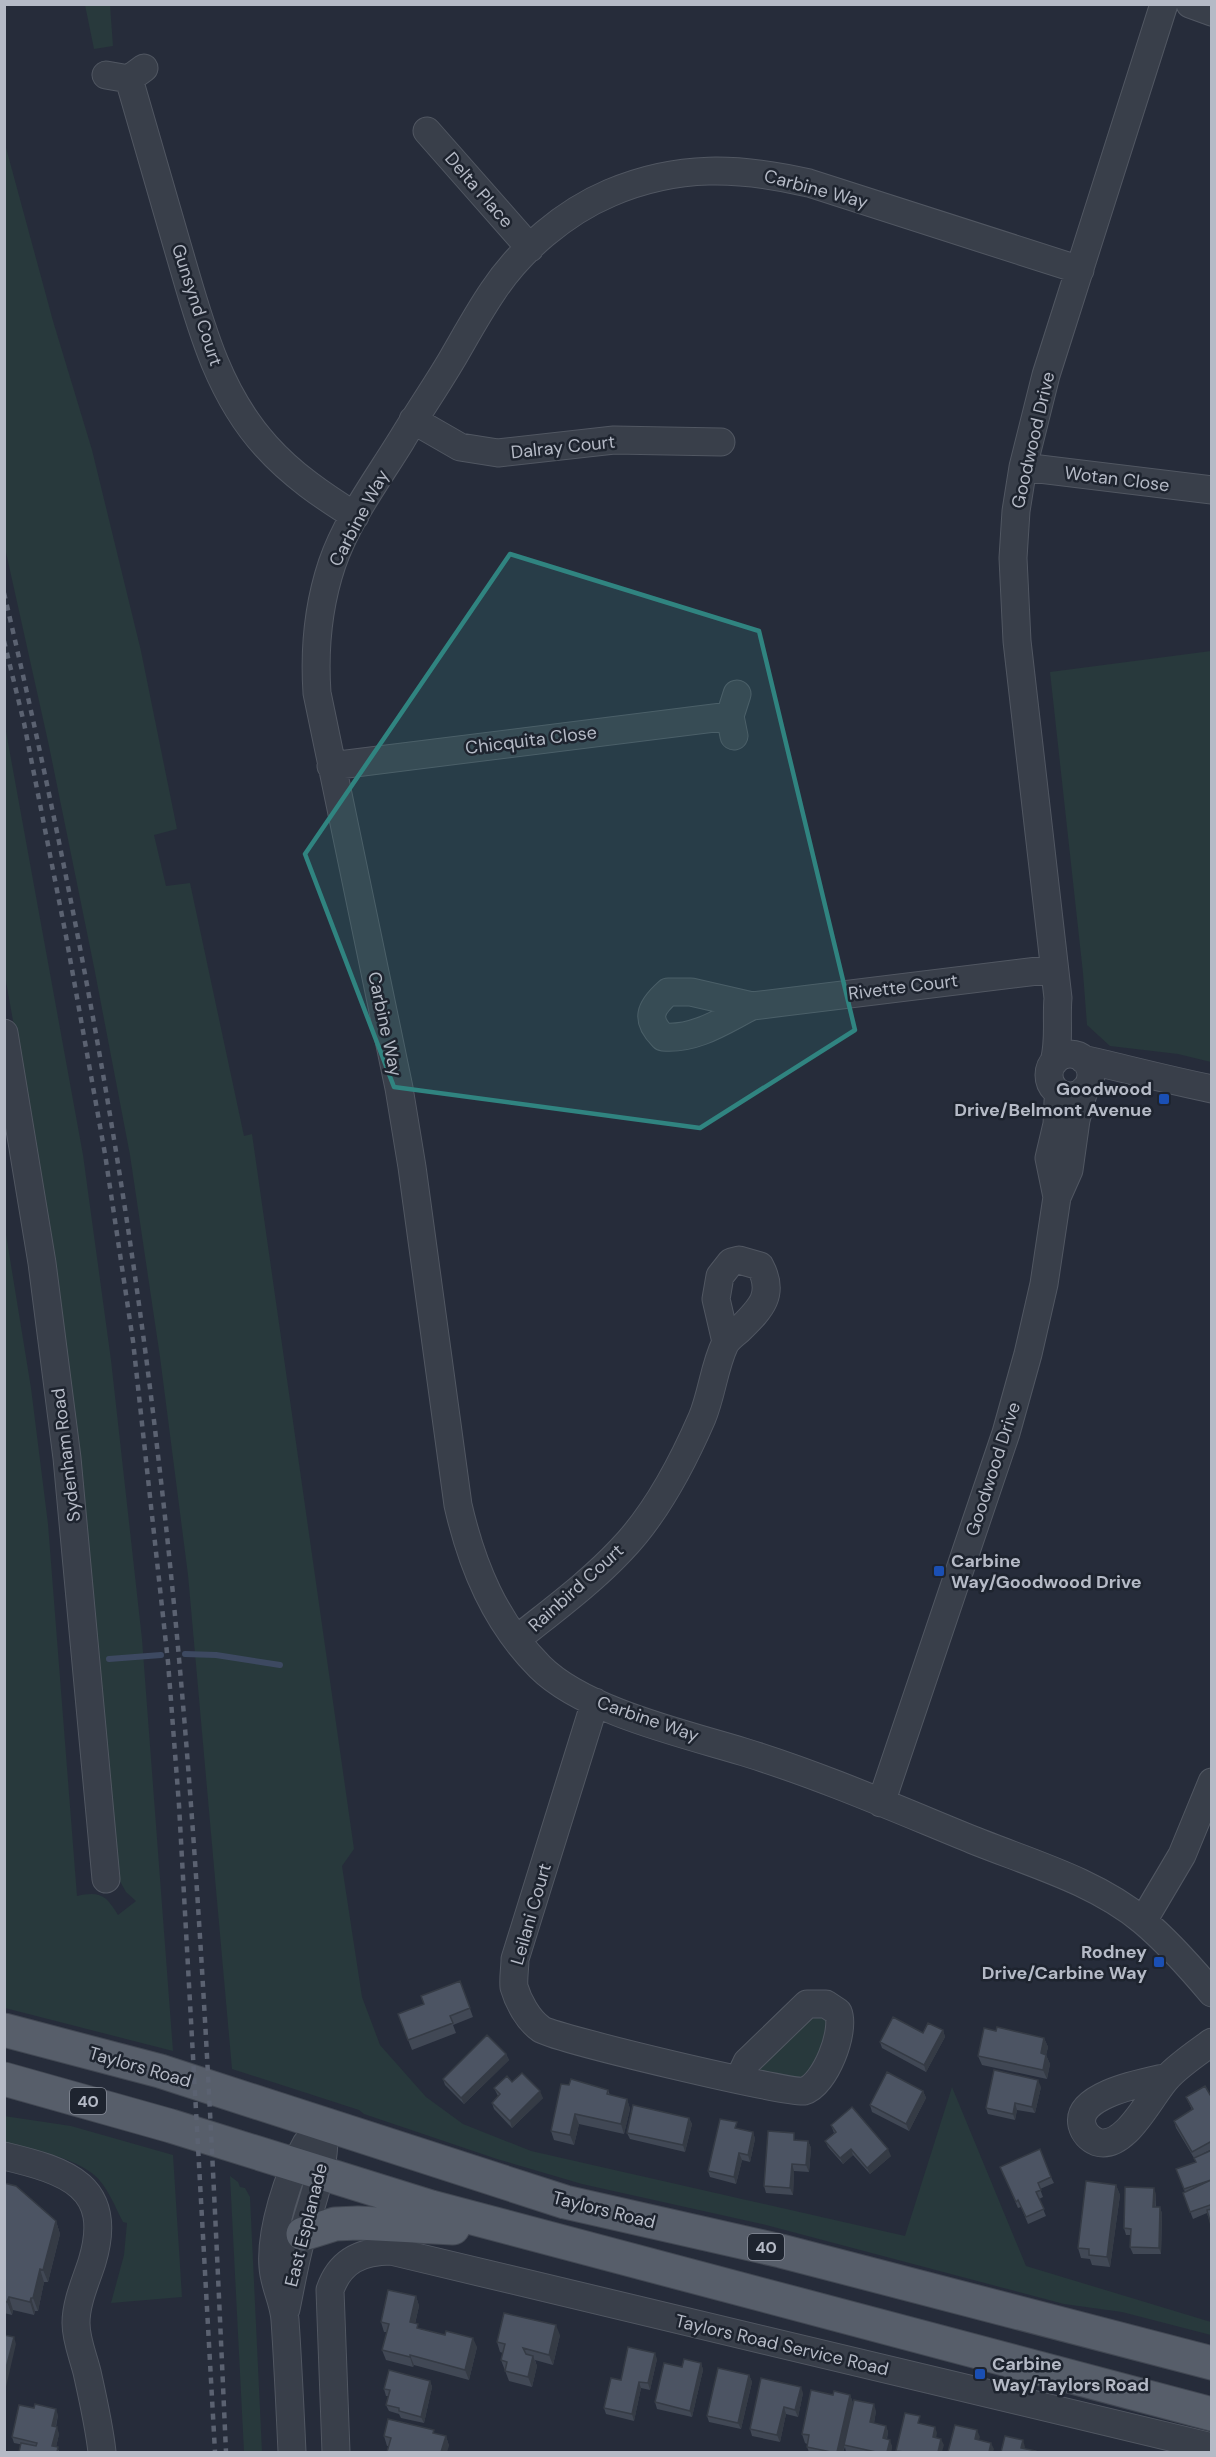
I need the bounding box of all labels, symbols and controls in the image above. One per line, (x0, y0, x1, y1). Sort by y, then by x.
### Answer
street label: Delta Place (439, 147, 519, 233)
street label: Carbine Way (762, 164, 870, 214)
street label: Gunsynd Court (166, 241, 228, 369)
street label: Goodwood Drive (1006, 369, 1060, 511)
street label: Dalray Court (510, 430, 616, 464)
street label: Wotan Close (1063, 461, 1171, 497)
street label: Carbine Way (323, 465, 395, 571)
street label: Chicquita Close (464, 720, 598, 760)
street label: Rivette Court (847, 968, 959, 1006)
street label: Carbine Way (362, 969, 408, 1079)
place label: Goodwood Drive/Belmont Avenue (954, 1077, 1152, 1122)
marker: Goodwood Drive/Belmont Avenue (1157, 1092, 1171, 1106)
street label: Sydenham Road (46, 1387, 86, 1523)
street label: Goodwood Drive (960, 1399, 1026, 1539)
street label: Rainbird Court (523, 1539, 629, 1637)
place label: Carbine Way/Goodwood Drive (951, 1549, 1142, 1594)
marker: Carbine Way/Goodwood Drive (932, 1564, 946, 1578)
street label: Carbine Way (594, 1690, 702, 1748)
street label: Leilani Court (505, 1860, 557, 1968)
place label: Rodney Drive/Carbine Way (982, 1940, 1147, 1985)
marker: Rodney Drive/Carbine Way (1152, 1955, 1166, 1969)
street label: Taylors Road (86, 2041, 194, 2093)
road number: 40 (70, 2088, 106, 2114)
street label: East Esplanade (279, 2161, 333, 2289)
street label: Taylors Road (550, 2186, 658, 2234)
road number: 40 (748, 2234, 784, 2260)
street label: Taylors Road Service Road (673, 2309, 891, 2381)
place label: Carbine Way/Taylors Road (992, 2352, 1149, 2397)
marker: Carbine Way/Taylors Road (973, 2367, 987, 2381)

